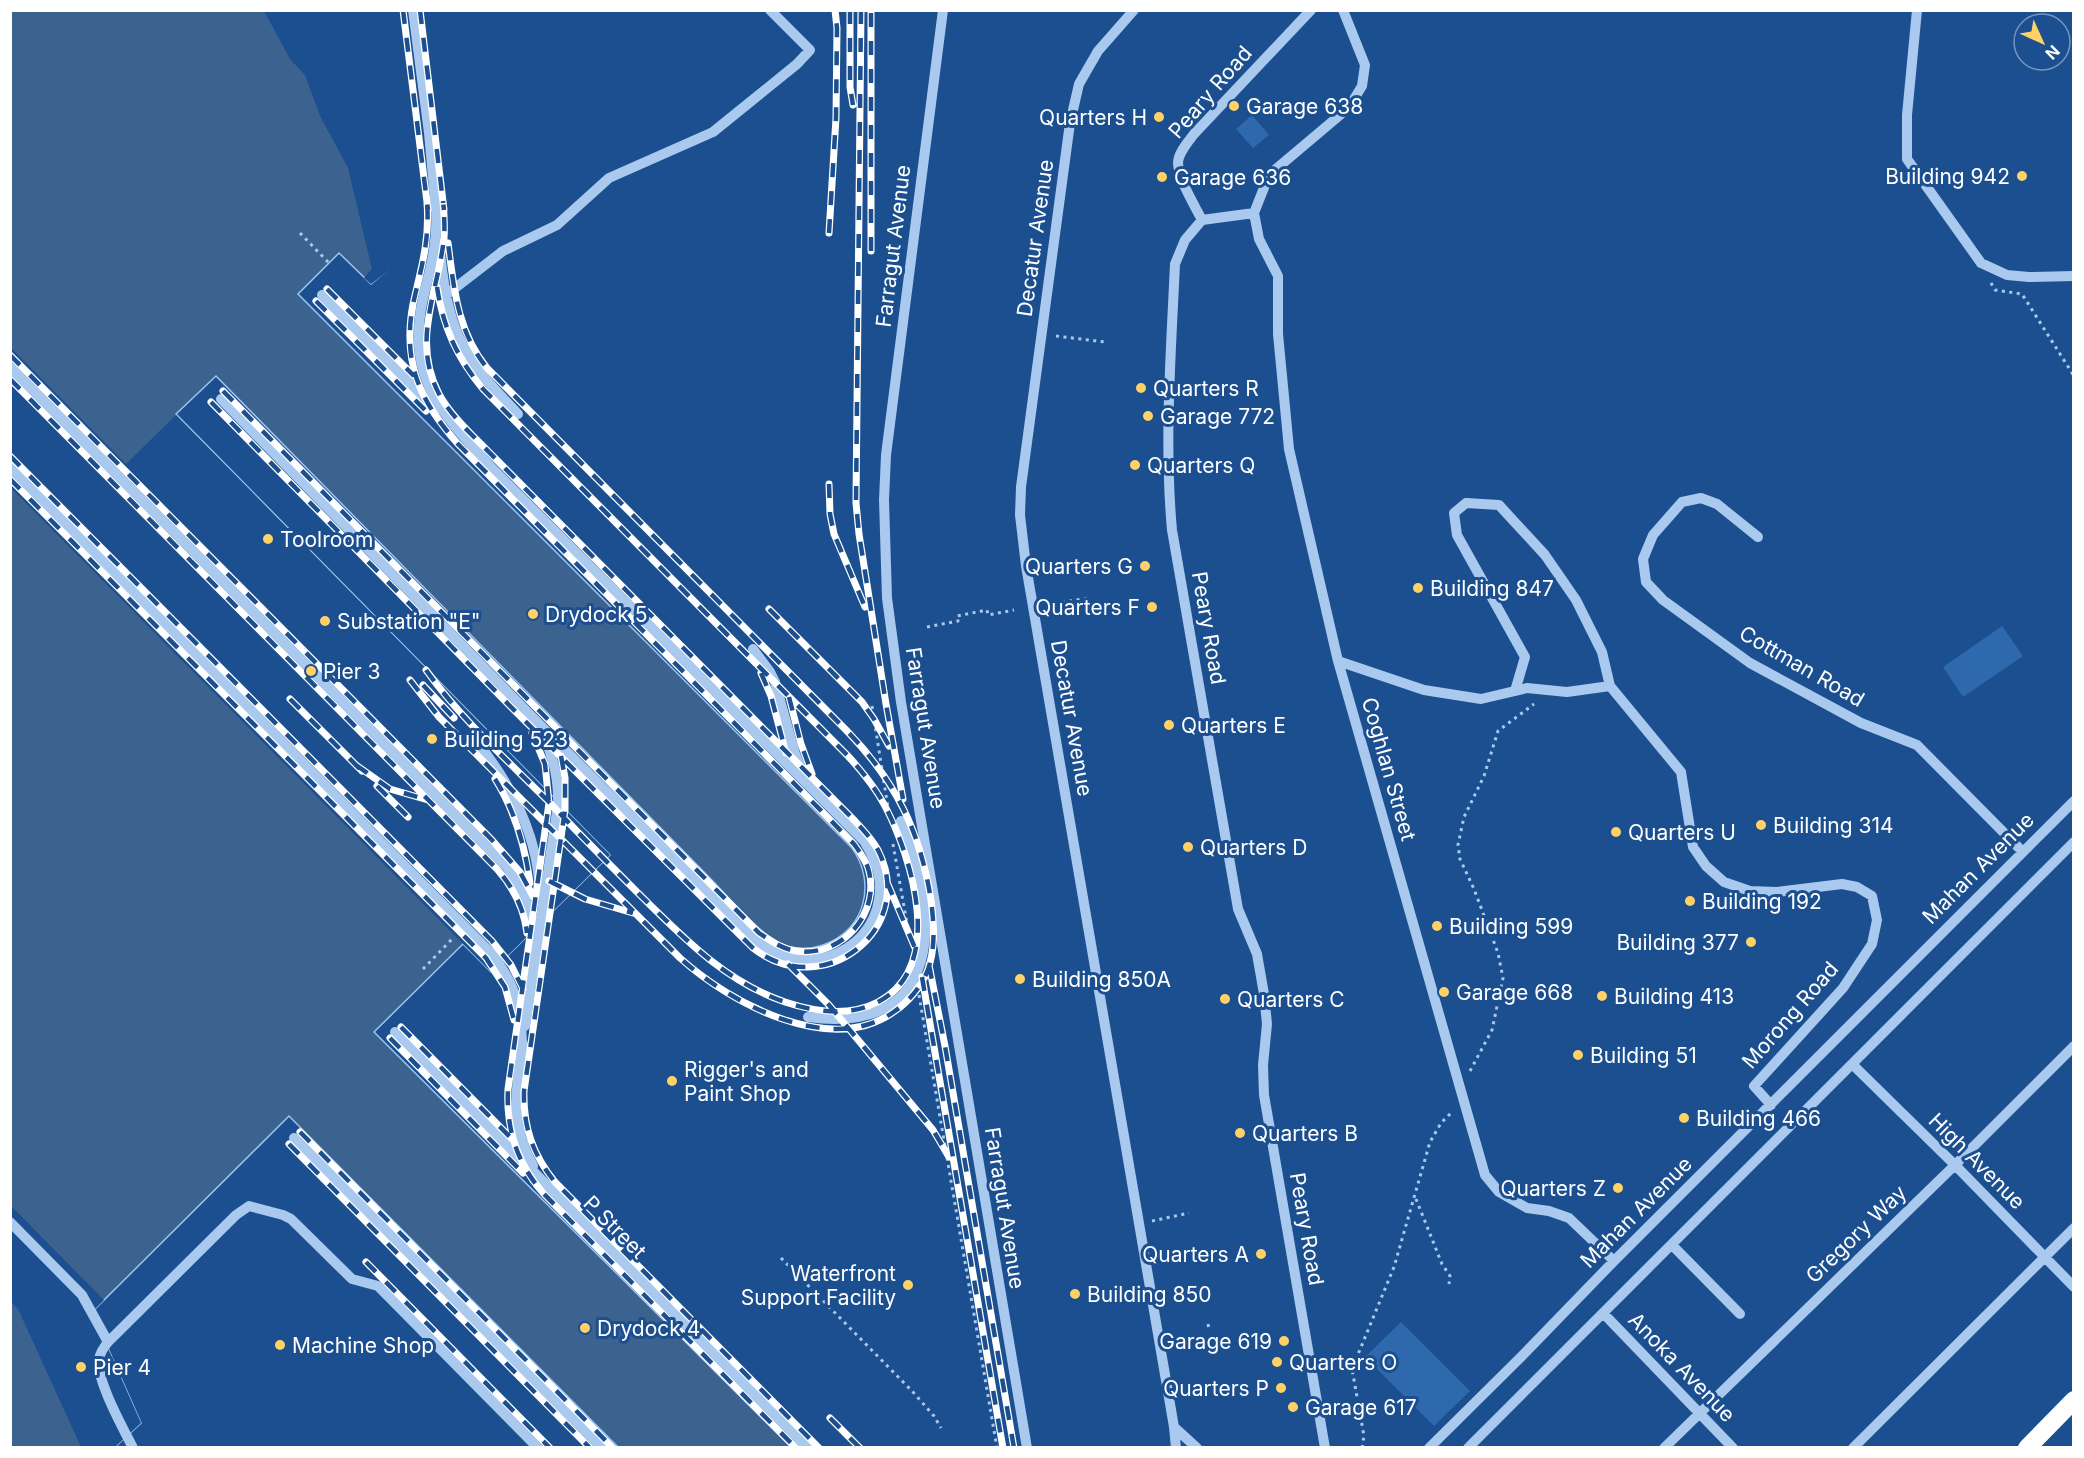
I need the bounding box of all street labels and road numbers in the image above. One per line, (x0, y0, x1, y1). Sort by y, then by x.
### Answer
street label: Peary Road (1163, 41, 1257, 143)
street label: Decatur Avenue (1012, 158, 1058, 318)
street label: Farragut Avenue (871, 163, 915, 329)
street label: Peary Road (1187, 570, 1231, 686)
street label: Cottman Road (1735, 620, 1869, 712)
street label: Decatur Avenue (1046, 638, 1098, 798)
street label: Farragut Avenue (901, 645, 951, 811)
street label: Coghlan Street (1357, 695, 1421, 844)
street label: Mahan Avenue (1917, 807, 2039, 929)
street label: Morong Road (1737, 956, 1843, 1074)
street label: High Avenue (1924, 1108, 2030, 1214)
street label: Farragut Avenue (980, 1125, 1030, 1291)
street label: Mahan Avenue (1575, 1151, 1697, 1273)
street label: Peary Road (1285, 1171, 1329, 1287)
street label: Gregory Way (1801, 1180, 1912, 1288)
street label: P Street (578, 1190, 652, 1264)
street label: Anoka Avenue (1624, 1307, 1740, 1427)

